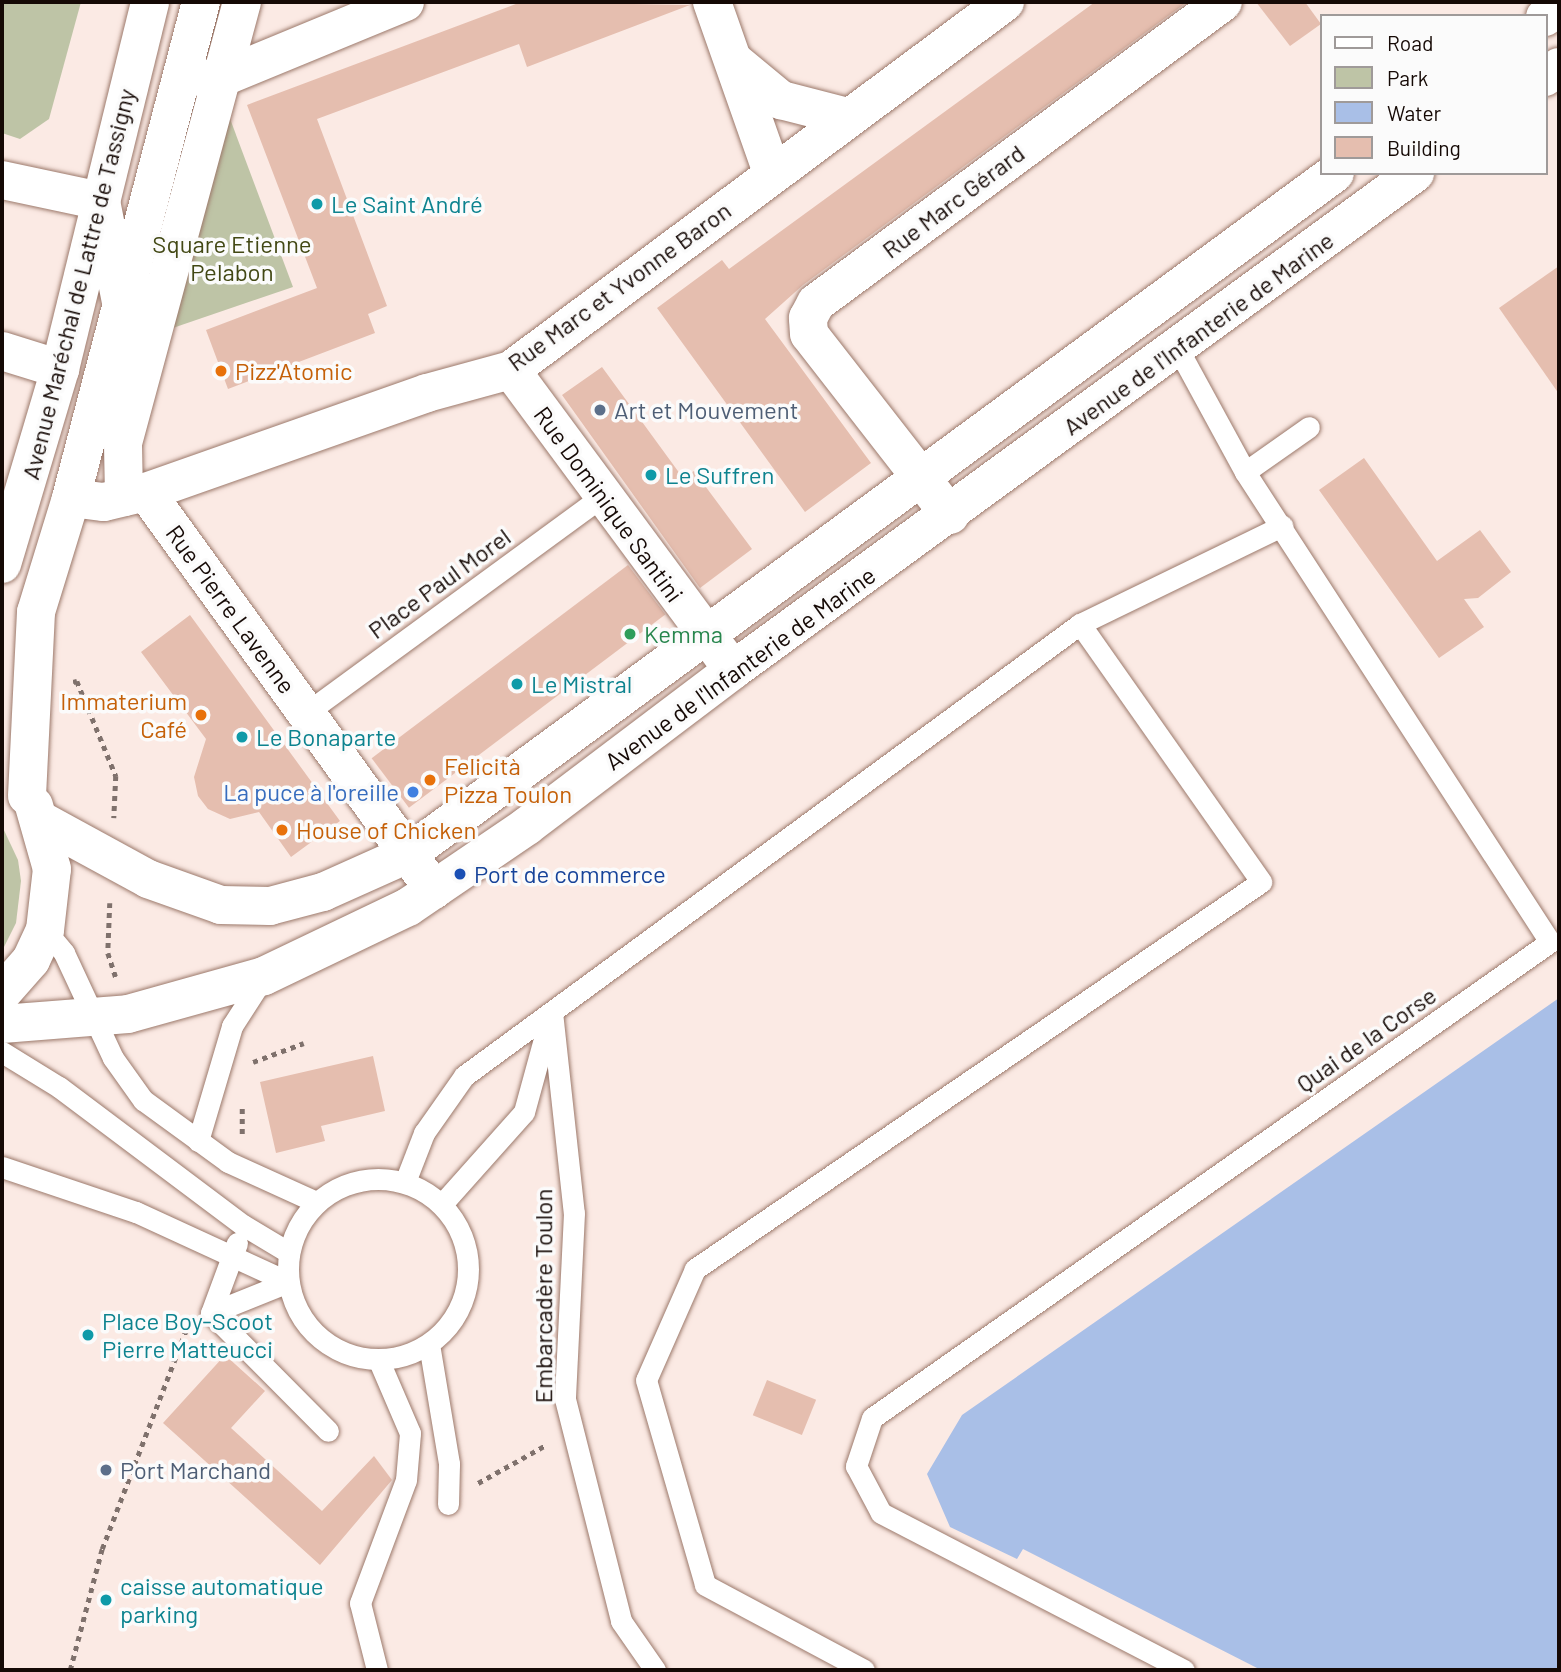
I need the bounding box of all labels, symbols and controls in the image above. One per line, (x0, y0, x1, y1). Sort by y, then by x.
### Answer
legend (1320, 14, 1547, 175)
text: Road (1387, 30, 1433, 55)
text: Park (1387, 65, 1428, 90)
street label: Avenue Maréchal de Lattre de Tassigny (15, 86, 141, 482)
text: Water (1387, 100, 1441, 125)
text: Building (1387, 135, 1461, 160)
street label: Rue Marc Gérard (876, 138, 1030, 264)
place label: Le Saint André (331, 190, 483, 218)
street label: Rue Marc et Yvonne Baron (502, 195, 736, 377)
marker: Le Saint André (309, 196, 325, 212)
street label: Avenue de l'Infanterie de Marine (1057, 225, 1339, 441)
park label: Square Etienne Pelabon (152, 230, 312, 286)
place label: Pizz'Atomic (235, 357, 353, 385)
marker: Pizz'Atomic (213, 363, 229, 379)
place label: Art et Mouvement (614, 396, 798, 424)
street label: Rue Dominique Santini (528, 401, 690, 607)
marker: Art et Mouvement (592, 402, 608, 418)
place label: Le Suffren (665, 461, 775, 489)
marker: Le Suffren (643, 467, 659, 483)
street label: Rue Pierre Lavenne (160, 519, 302, 699)
street label: Place Paul Morel (362, 522, 516, 644)
street label: Avenue de l'Infanterie de Marine (599, 560, 881, 776)
place label: Kemma (644, 620, 723, 648)
marker: Kemma (622, 626, 638, 642)
place label: Le Mistral (531, 670, 632, 698)
marker: Le Mistral (509, 676, 525, 692)
place label: Immaterium Café (60, 687, 187, 743)
marker: Immaterium Café (193, 707, 209, 723)
place label: Le Bonaparte (256, 723, 396, 751)
marker: Le Bonaparte (234, 729, 250, 745)
place label: Felicità Pizza Toulon (444, 752, 572, 808)
marker: Felicità Pizza Toulon (422, 772, 438, 788)
place label: La puce à l'oreille (223, 778, 399, 806)
marker: La puce à l'oreille (405, 784, 421, 800)
place label: House of Chicken (296, 816, 476, 844)
marker: House of Chicken (274, 822, 290, 838)
place label: Port de commerce (474, 860, 666, 888)
marker: Port de commerce (452, 866, 468, 882)
street label: Quai de la Corse (1291, 980, 1441, 1098)
street label: Embarcadère Toulon (529, 1189, 557, 1403)
place label: Place Boy-Scoot Pierre Matteucci (102, 1307, 273, 1363)
marker: Place Boy-Scoot Pierre Matteucci (80, 1327, 96, 1343)
place label: Port Marchand (120, 1456, 271, 1484)
marker: Port Marchand (98, 1462, 114, 1478)
place label: caisse automatique parking (120, 1572, 324, 1628)
marker: caisse automatique parking (98, 1592, 114, 1608)

